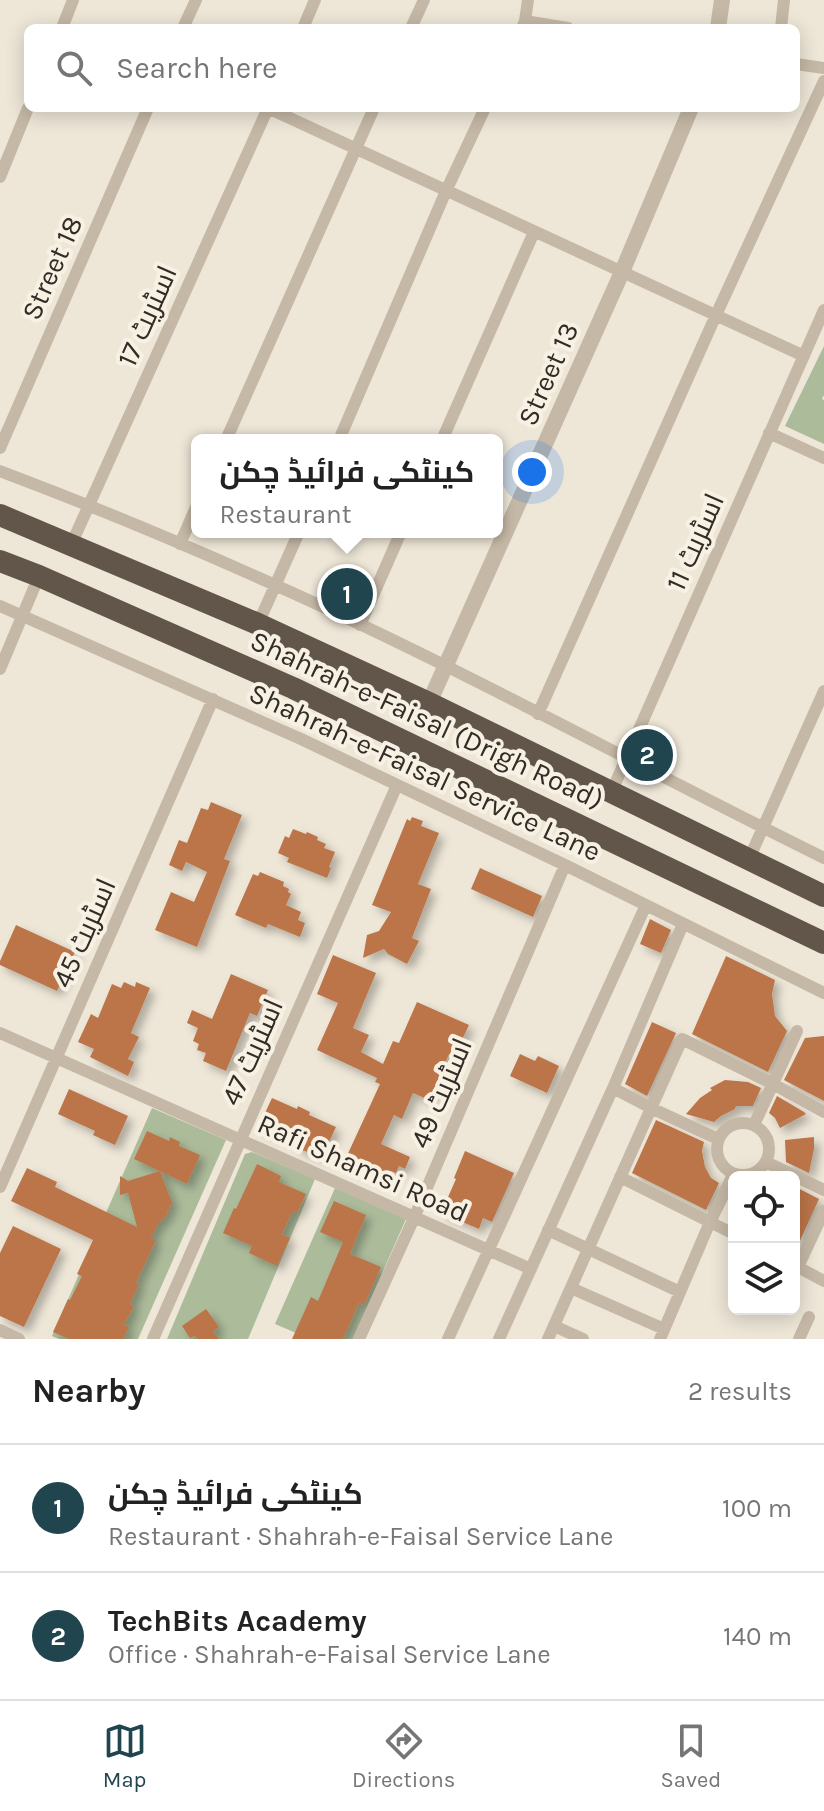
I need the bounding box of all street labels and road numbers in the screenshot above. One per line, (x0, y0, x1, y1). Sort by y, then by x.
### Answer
street label: Street 18 (15, 211, 89, 325)
street label: اسٹریٹ 17 (110, 261, 184, 371)
street label: Street 13 (511, 317, 585, 431)
street label: اسٹریٹ 11 (659, 488, 731, 596)
street label: Shahrah-e-Faisal (Drigh Road) (245, 624, 609, 816)
street label: Shahrah-e-Faisal Service Lane (244, 676, 606, 868)
street label: اسٹریٹ 45 (45, 873, 123, 993)
street label: اسٹریٹ 47 (214, 994, 290, 1110)
street label: اسٹریٹ 49 (403, 1033, 479, 1153)
street label: Rafi Shamsi Road (253, 1107, 473, 1229)

